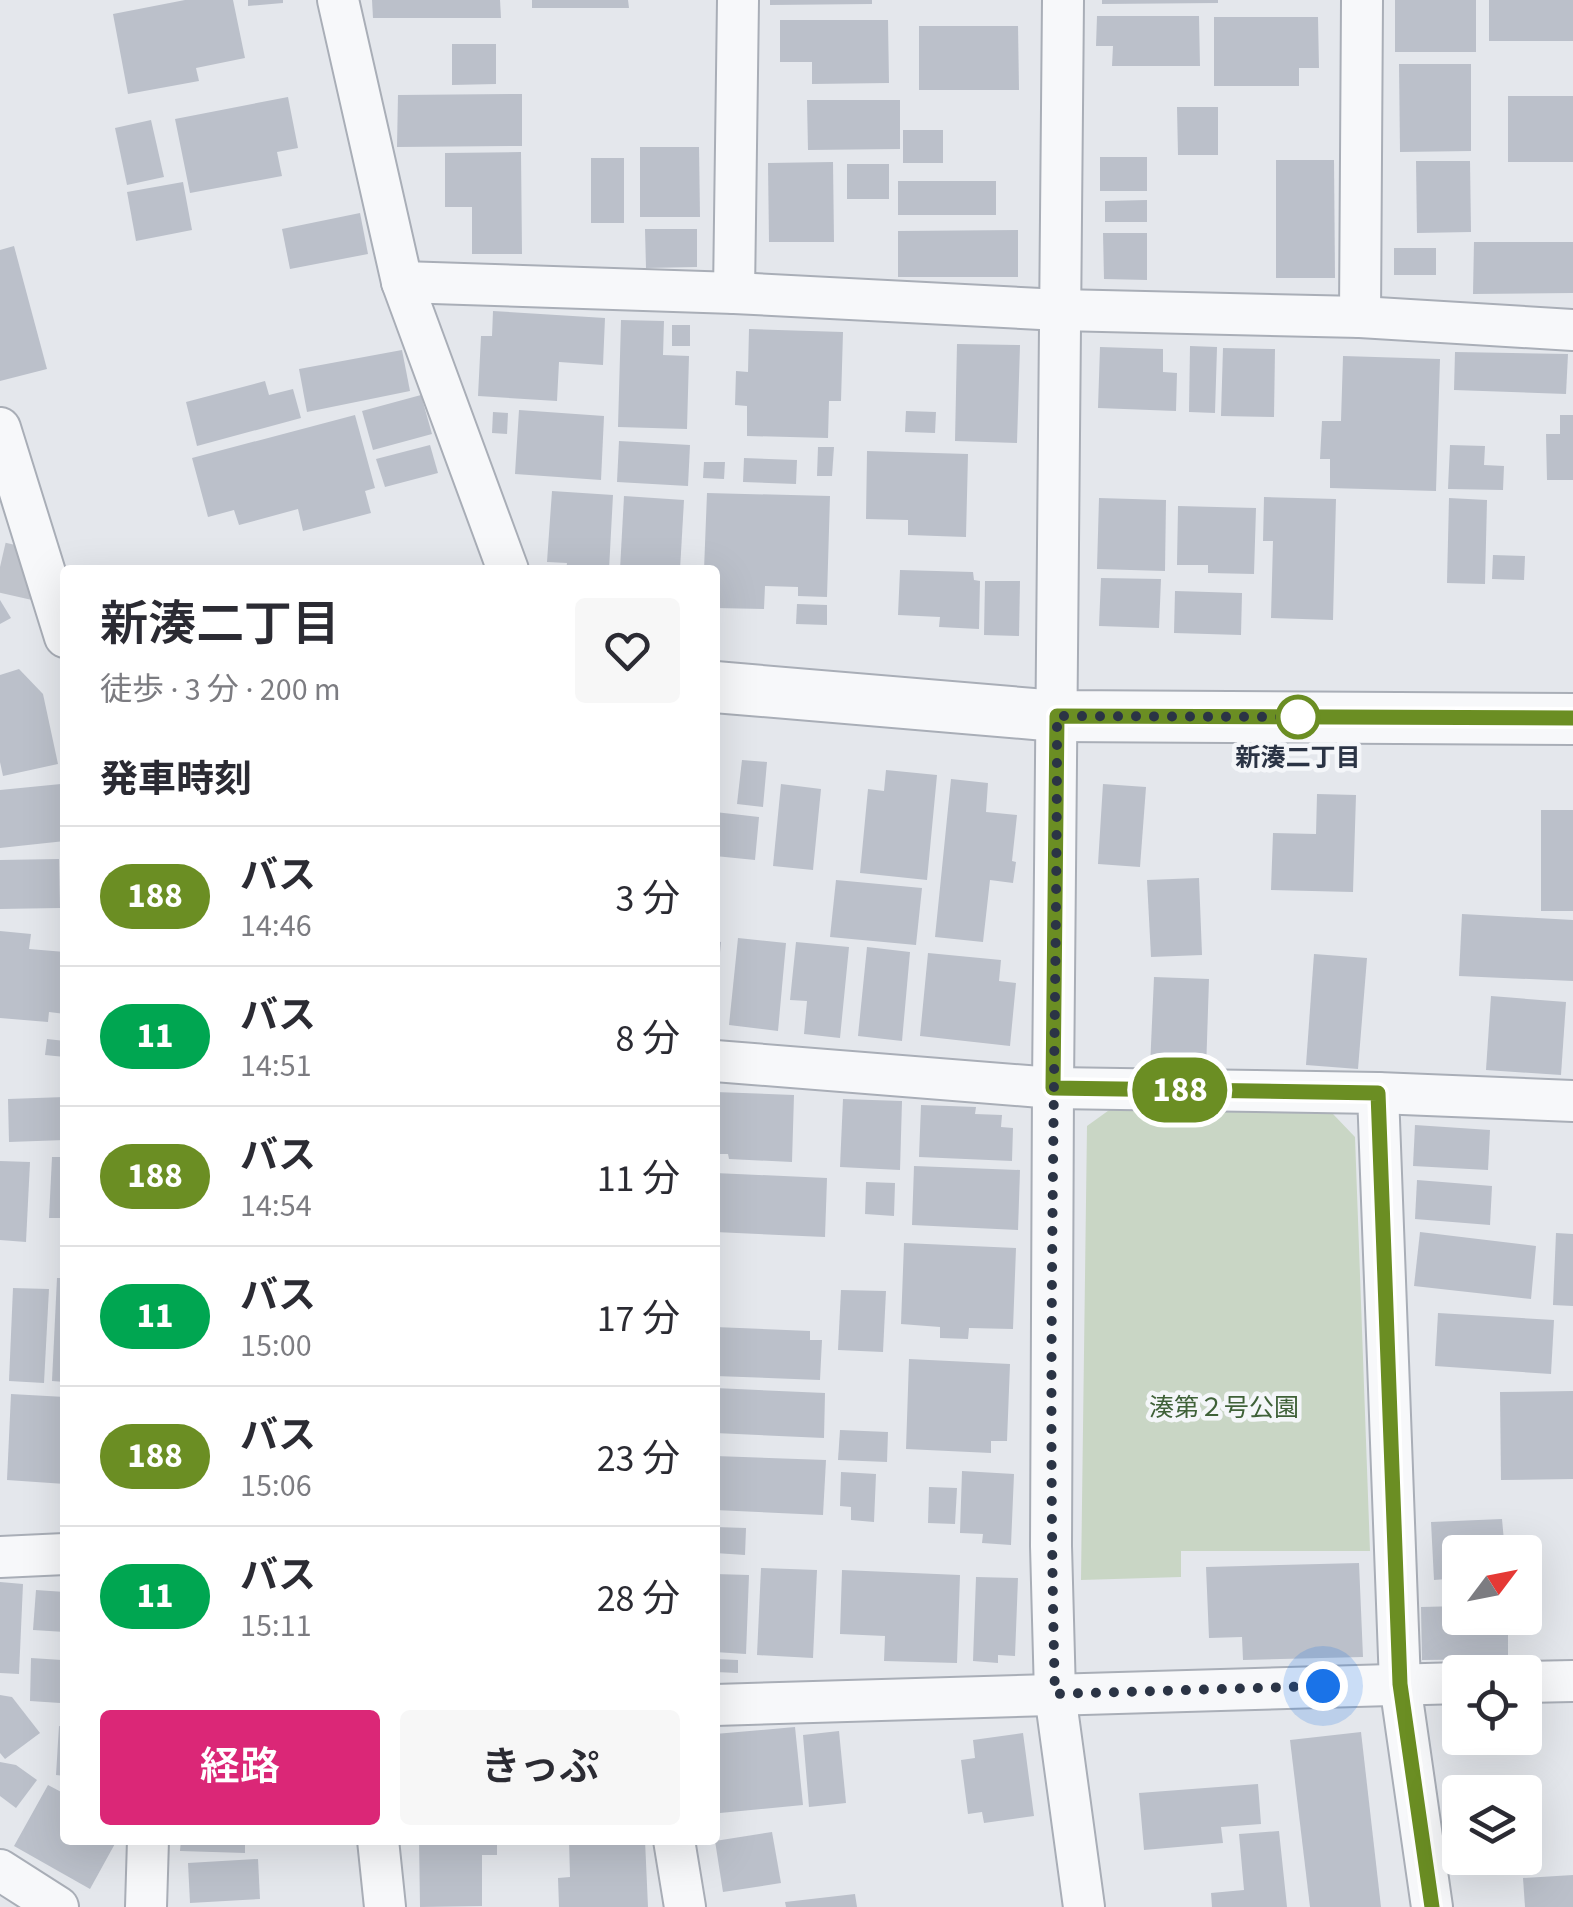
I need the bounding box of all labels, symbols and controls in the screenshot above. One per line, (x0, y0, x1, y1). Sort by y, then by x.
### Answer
text: 新湊二丁目 (100, 591, 340, 659)
button: heart (575, 598, 680, 703)
text: 徒歩 · 3 分 · 200 m (100, 667, 340, 713)
marker: 新湊二丁目 (1277, 696, 1319, 738)
place label: 新湊二丁目 (1235, 740, 1361, 776)
text: 発車時刻 (100, 753, 252, 807)
text: バス (240, 849, 316, 903)
text: 188 (127, 871, 183, 921)
text: 3 分 (616, 872, 680, 926)
text: 14:46 (240, 903, 312, 949)
text: バス (240, 989, 316, 1043)
text: 11 (137, 1011, 173, 1061)
text: 8 分 (616, 1012, 680, 1066)
text: 14:51 (240, 1043, 312, 1089)
line badge: 188 (1122, 1058, 1238, 1122)
text: 188 (1152, 1065, 1208, 1115)
text: バス (240, 1129, 316, 1183)
text: 188 (127, 1151, 183, 1201)
text: 11 分 (597, 1152, 680, 1206)
text: 14:54 (240, 1183, 312, 1229)
text: バス (240, 1269, 316, 1323)
text: 11 (137, 1291, 173, 1341)
text: 17 分 (597, 1292, 680, 1346)
text: 15:00 (240, 1323, 312, 1369)
park label: 湊第２号公園 (1149, 1390, 1299, 1426)
text: バス (240, 1409, 316, 1463)
text: 188 (127, 1431, 183, 1481)
text: 23 分 (597, 1432, 680, 1486)
text: 15:06 (240, 1463, 312, 1509)
north arrow (1442, 1535, 1542, 1635)
map controls (1442, 1535, 1542, 1875)
text: バス (240, 1549, 316, 1603)
text: 11 (137, 1571, 173, 1621)
text: 28 分 (597, 1572, 680, 1626)
text: 15:11 (240, 1603, 312, 1649)
button: locate (1442, 1655, 1542, 1755)
your location (1298, 1661, 1348, 1711)
button: 経路 (100, 1710, 380, 1825)
button: きっぷ (400, 1710, 680, 1825)
button: layers (1442, 1775, 1542, 1875)

